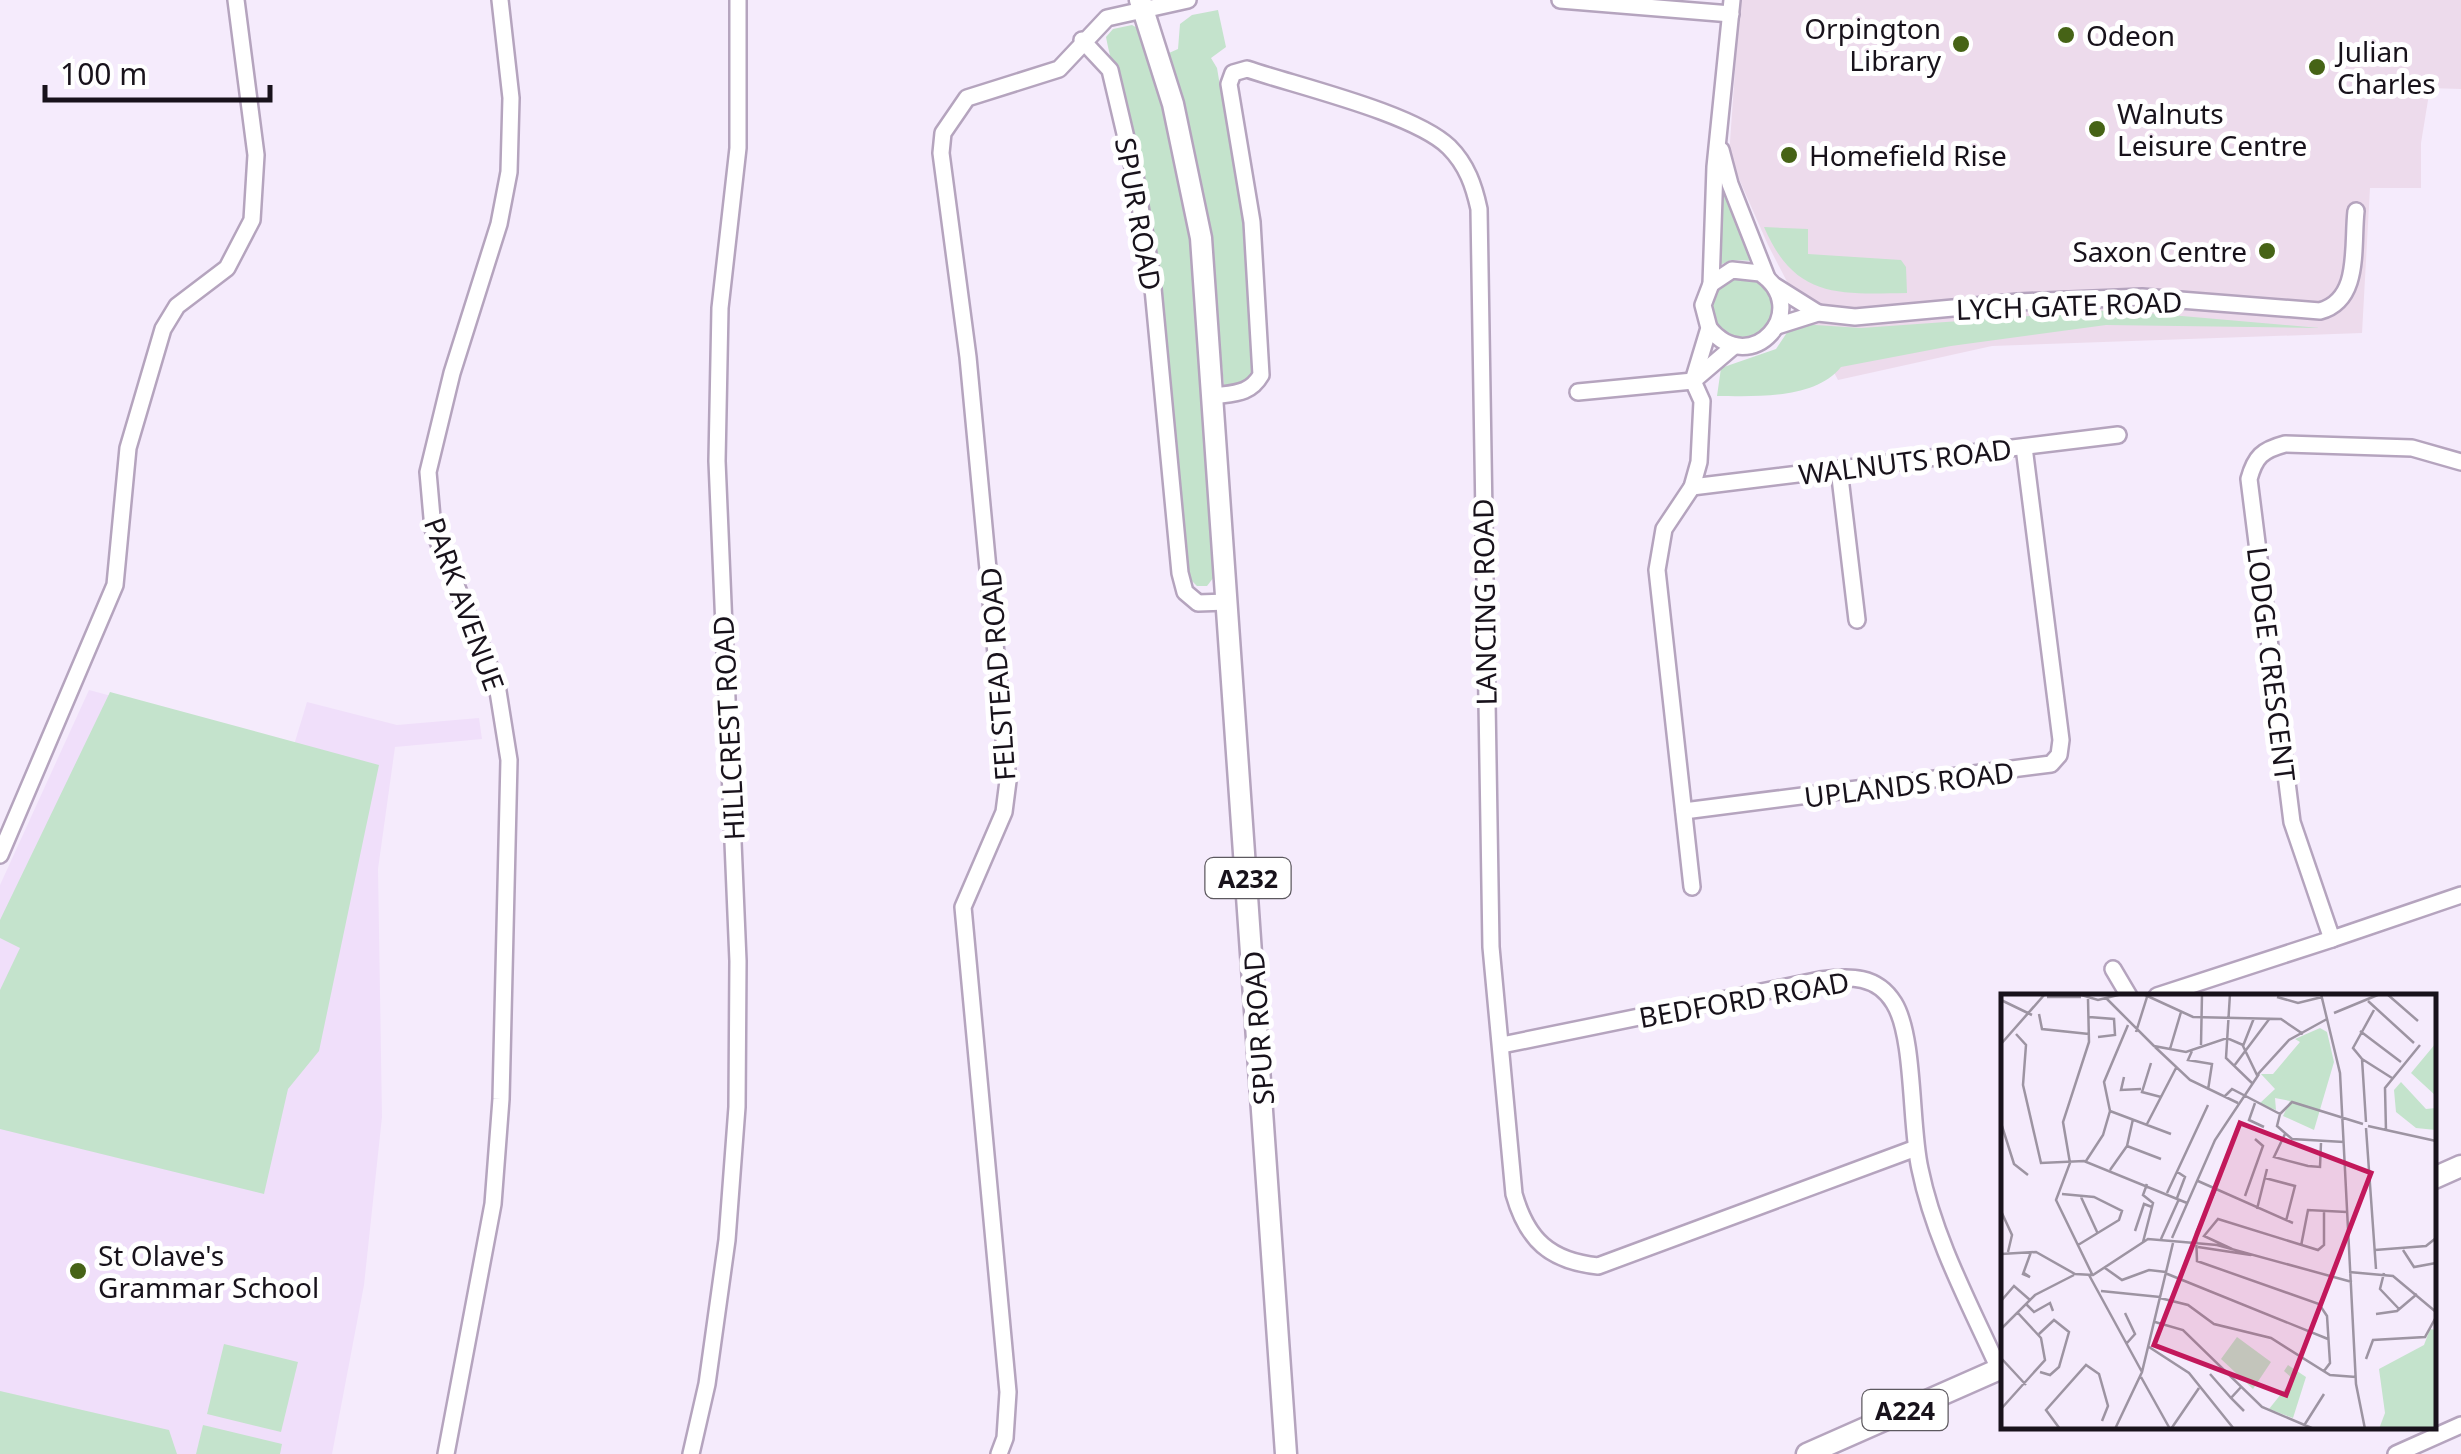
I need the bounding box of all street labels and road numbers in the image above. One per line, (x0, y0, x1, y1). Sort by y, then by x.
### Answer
street label: SPUR ROAD (1107, 135, 1171, 293)
street label: LYCH GATE ROAD (1955, 282, 2183, 328)
street label: WALNUTS ROAD (1796, 429, 2014, 493)
street label: LANCING ROAD (1463, 498, 1505, 706)
street label: PARK AVENUE (416, 512, 514, 696)
street label: LODGE CRESCENT (2239, 545, 2305, 784)
street label: FELSTEAD ROAD (971, 566, 1023, 782)
street label: HILLCREST ROAD (703, 615, 753, 841)
street label: UPLANDS ROAD (1802, 752, 2016, 816)
road number: A232 (1206, 858, 1290, 898)
street label: SPUR ROAD (1234, 950, 1282, 1106)
street label: BEDFORD ROAD (1636, 962, 1852, 1036)
road number: A224 (1862, 1390, 1948, 1430)

